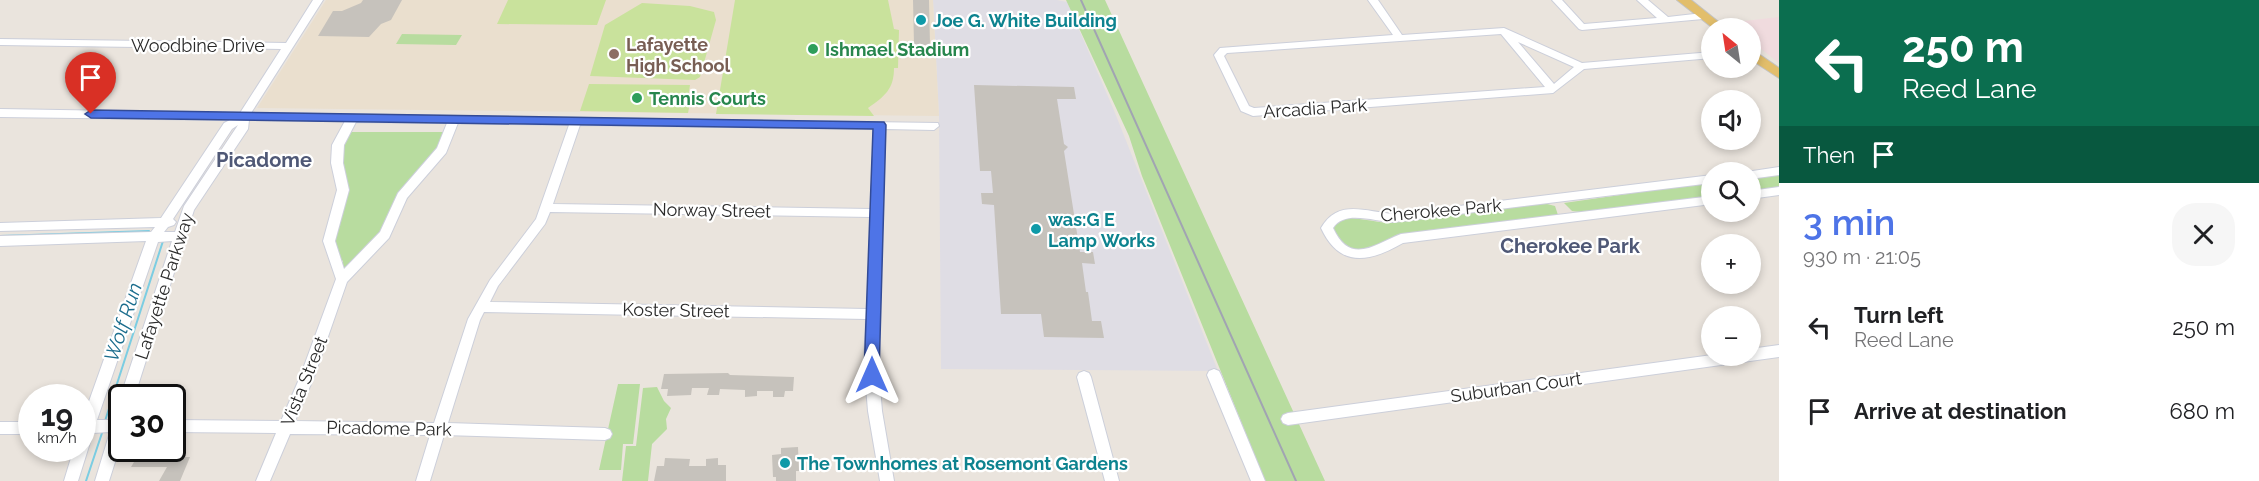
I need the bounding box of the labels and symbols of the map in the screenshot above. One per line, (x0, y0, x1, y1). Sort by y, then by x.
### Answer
place label: Joe G. White Building (933, 10, 1117, 31)
marker: Joe G. White Building (914, 13, 928, 27)
north arrow (1701, 18, 1761, 78)
place label: Lafayette High School (626, 34, 730, 76)
street label: Woodbine Drive (131, 35, 265, 56)
place label: Ishmael Stadium (825, 39, 969, 60)
marker: Ishmael Stadium (806, 42, 820, 56)
marker: Lafayette High School (607, 47, 621, 61)
pin (65, 52, 116, 114)
place label: Tennis Courts (649, 88, 766, 109)
marker: Tennis Courts (630, 91, 644, 105)
street label: Arcadia Park (1262, 94, 1368, 122)
district label: Picadome (216, 148, 312, 172)
street label: Cherokee Park (1379, 194, 1503, 226)
street label: Norway Street (653, 198, 771, 222)
place label: was:G E Lamp Works (1048, 209, 1155, 251)
street label: Lafayette Parkway (130, 210, 198, 362)
marker: was:G E Lamp Works (1029, 222, 1043, 236)
district label: Cherokee Park (1500, 234, 1641, 258)
water label: Wolf Run (99, 280, 147, 364)
street label: Koster Street (622, 299, 730, 321)
street label: Vista Street (276, 333, 332, 429)
position arrow (840, 343, 904, 407)
street label: Suburban Court (1449, 367, 1583, 407)
speed limit sign: 30 (108, 384, 186, 462)
street label: Picadome Park (326, 416, 452, 440)
place label: The Townhomes at Rosemont Gardens (797, 453, 1128, 474)
marker: The Townhomes at Rosemont Gardens (778, 456, 792, 470)

